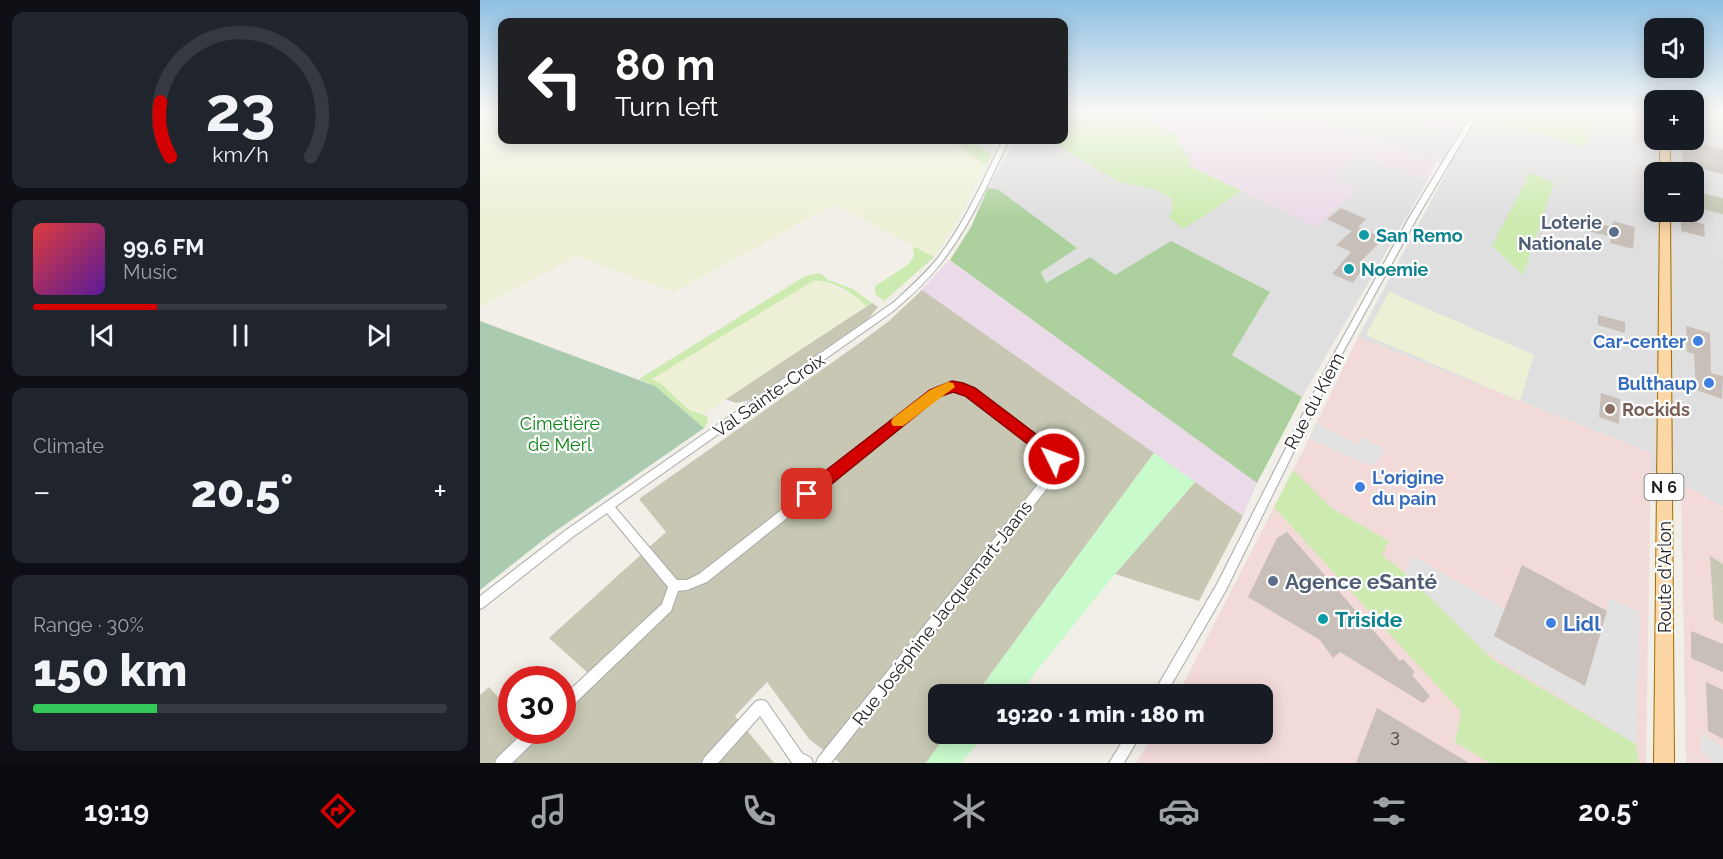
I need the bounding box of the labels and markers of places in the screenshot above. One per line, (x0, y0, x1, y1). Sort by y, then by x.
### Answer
place label: Loterie Nationale (1518, 212, 1602, 254)
place label: San Remo (1376, 225, 1463, 246)
marker: Loterie Nationale (1607, 225, 1621, 239)
marker: San Remo (1357, 228, 1371, 242)
place label: Noemie (1361, 259, 1429, 280)
marker: Noemie (1342, 262, 1356, 276)
place label: Car-center (1593, 331, 1686, 352)
marker: Car-center (1691, 334, 1705, 348)
place label: Bulthaup (1617, 373, 1697, 394)
marker: Bulthaup (1702, 376, 1716, 390)
place label: Rockids (1622, 399, 1690, 420)
marker: Rockids (1603, 402, 1617, 416)
place label: L'origine du pain (1372, 467, 1444, 509)
pin (781, 468, 832, 519)
marker: L'origine du pain (1353, 480, 1367, 494)
place label: Agence eSanté (1285, 569, 1438, 594)
marker: Agence eSanté (1266, 574, 1280, 588)
place label: Triside (1335, 607, 1403, 632)
place label: Lidl (1563, 611, 1601, 636)
marker: Triside (1316, 612, 1330, 626)
marker: Lidl (1544, 616, 1558, 630)

